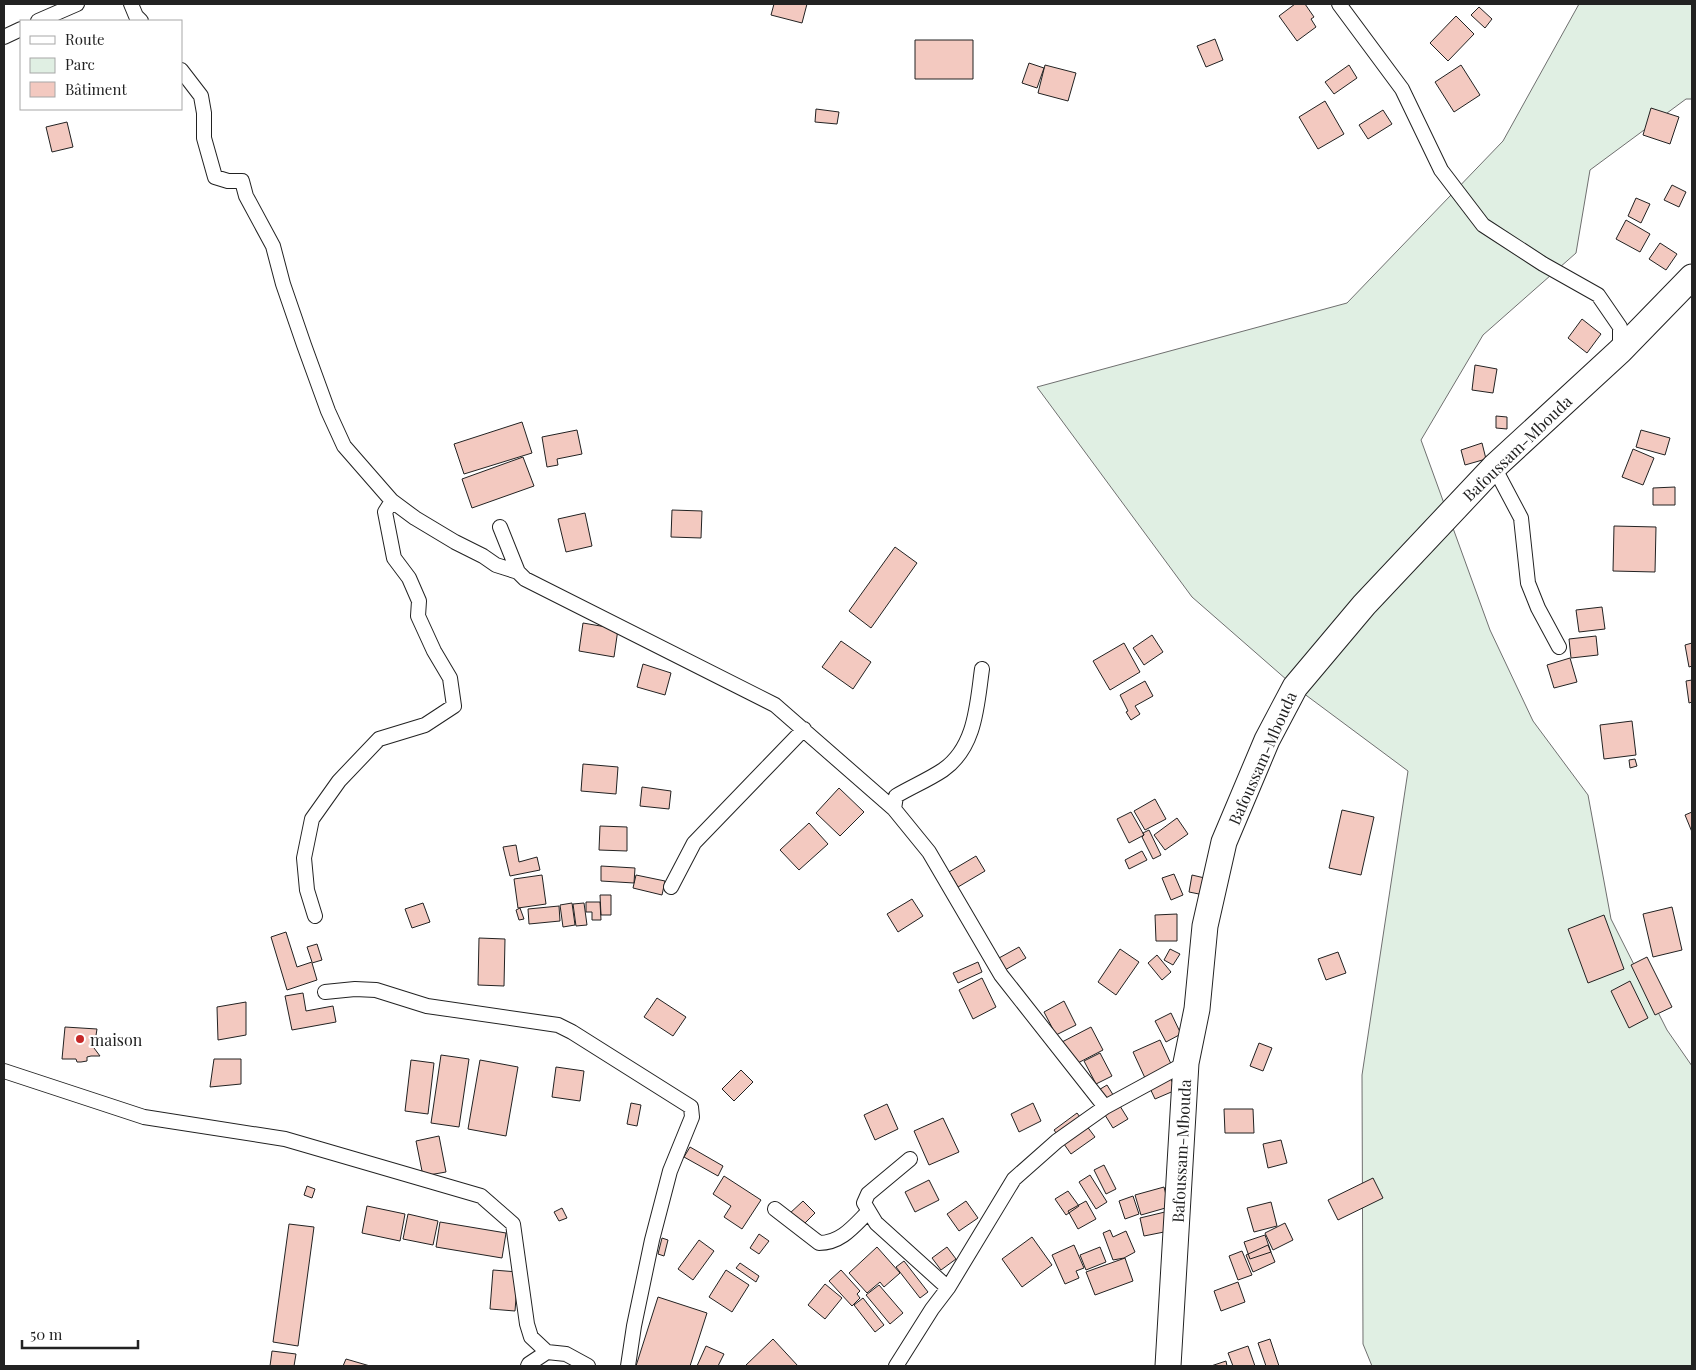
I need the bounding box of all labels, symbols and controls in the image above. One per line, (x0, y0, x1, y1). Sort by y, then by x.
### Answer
legend (20, 20, 182, 110)
text: Route (65, 29, 105, 49)
text: Parc (65, 54, 95, 74)
text: Bâtiment (65, 79, 127, 99)
street label: Bafoussam-Mbouda (1458, 391, 1576, 505)
street label: Bafoussam-Mbouda (1223, 688, 1301, 828)
place label: maison (90, 1029, 143, 1050)
marker: maison (74, 1033, 86, 1045)
street label: Bafoussam-Mbouda (1167, 1079, 1195, 1223)
scale bar (22, 1318, 139, 1350)
text: 50 m (30, 1324, 63, 1344)

